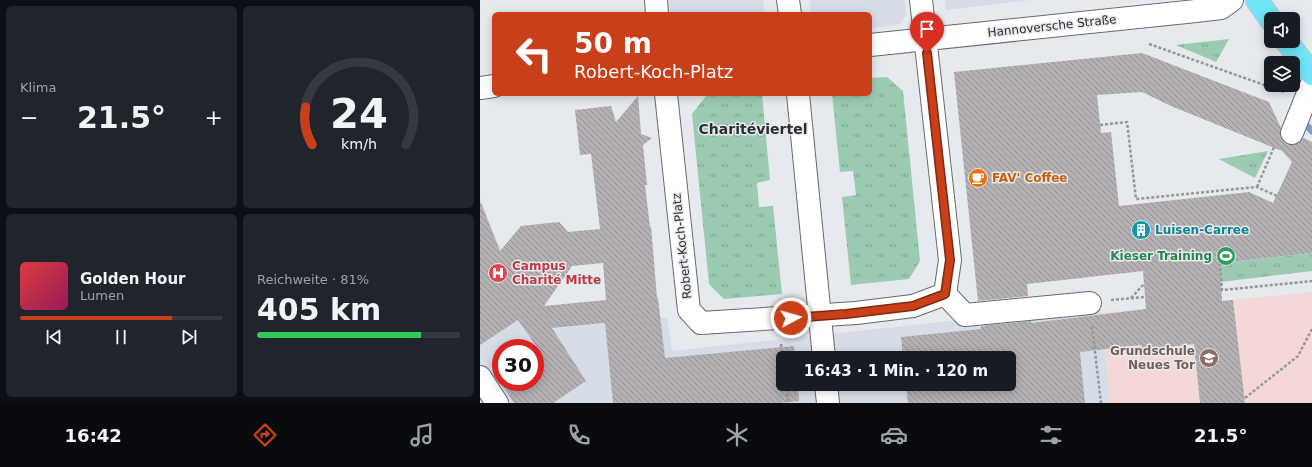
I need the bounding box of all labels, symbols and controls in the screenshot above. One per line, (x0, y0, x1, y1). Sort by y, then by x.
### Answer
pin (910, 12, 944, 53)
street label: Hannoversche Straße (987, 12, 1117, 40)
map controls (1264, 12, 1300, 92)
button: sound (1264, 12, 1300, 48)
icon: arrive (916, 18, 938, 40)
text: 50 m (574, 27, 652, 60)
icon: left (508, 28, 560, 80)
button: layers (1264, 56, 1300, 92)
text: Robert-Koch-Platz (574, 61, 733, 82)
text: Klima (20, 80, 56, 95)
text: 24 (330, 89, 387, 138)
text: 21.5° (77, 100, 166, 135)
text: − (20, 105, 38, 130)
text: + (205, 105, 223, 130)
district label: Charitéviertel (699, 121, 807, 137)
text: km/h (340, 135, 377, 151)
cafe icon: FAV' Coffee (967, 167, 989, 189)
place label: FAV' Coffee (992, 171, 1067, 185)
street label: Robert-Koch-Platz (669, 192, 695, 300)
building icon: Luisen-Carree (1130, 219, 1152, 241)
place label: Luisen-Carree (1155, 223, 1249, 237)
sports icon: Kieser Training (1215, 245, 1237, 267)
place label: Kieser Training (1110, 249, 1212, 263)
place label: Campus Charité Mitte (512, 259, 601, 287)
hospital icon: Campus Charité Mitte (487, 262, 509, 284)
text: Golden Hour (80, 270, 186, 288)
text: Reichweite · 81% (257, 272, 369, 287)
text: Lumen (80, 288, 124, 303)
text: 405 km (257, 292, 381, 327)
position arrow (770, 297, 812, 339)
icon: previous (43, 326, 65, 348)
icon: pause (110, 326, 132, 348)
icon: next (178, 326, 200, 348)
speed limit sign: 30 (492, 339, 544, 391)
place label: Grundschule Neues Tor (1110, 344, 1195, 372)
school or university icon: Grundschule Neues Tor (1198, 347, 1220, 369)
text: 16:43 · 1 Min. · 120 m (804, 362, 988, 380)
icon: directions (251, 421, 279, 449)
icon: music (408, 421, 436, 449)
icon: phone (565, 421, 593, 449)
icon: climate (723, 421, 751, 449)
icon: car (880, 421, 908, 449)
icon: filters (1037, 421, 1065, 449)
text: 16:42 (65, 425, 122, 446)
text: 21.5° (1194, 425, 1247, 446)

